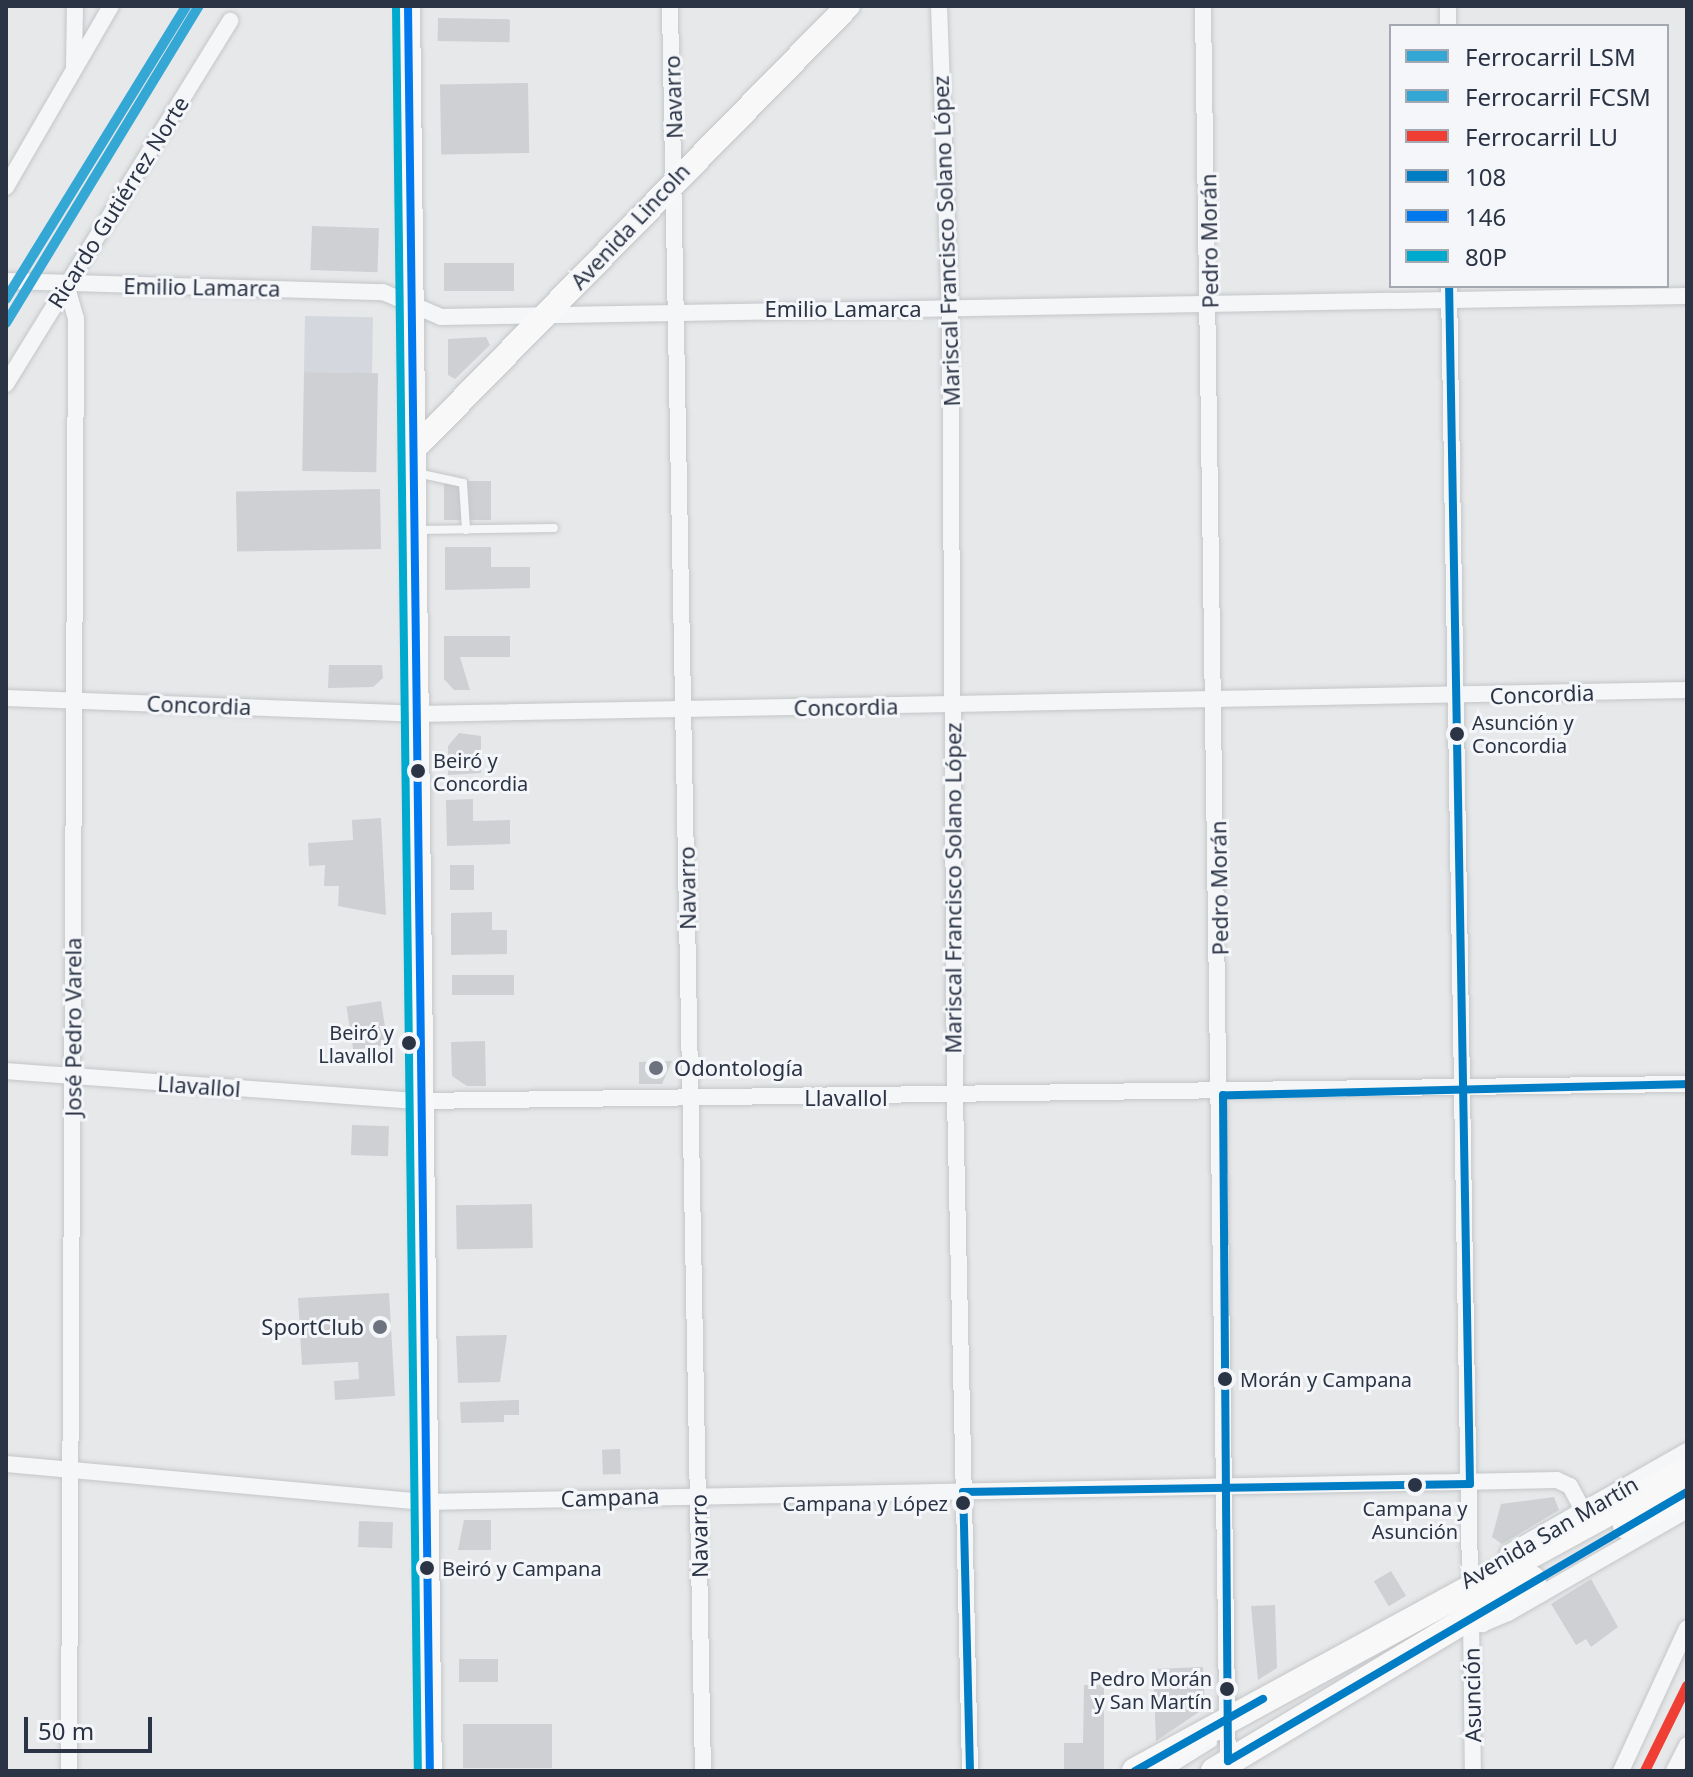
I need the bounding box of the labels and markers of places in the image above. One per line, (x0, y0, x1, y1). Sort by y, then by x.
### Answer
place label: Asunción y Concordia (1472, 710, 1574, 757)
marker: Asunción y Concordia (1449, 726, 1465, 742)
place label: Beiró y Concordia (433, 748, 528, 795)
marker: Beiró y Concordia (410, 763, 426, 779)
place label: Beiró y Llavallol (318, 1020, 394, 1067)
marker: Beiró y Llavallol (401, 1035, 417, 1051)
place label: Odontología (674, 1055, 803, 1081)
marker: Odontología (645, 1057, 667, 1079)
place label: SportClub (261, 1314, 364, 1340)
marker: SportClub (371, 1318, 389, 1336)
place label: Morán y Campana (1240, 1367, 1412, 1391)
marker: Morán y Campana (1217, 1371, 1233, 1387)
marker: Campana y Asunción (1407, 1477, 1423, 1493)
place label: Campana y López (782, 1491, 948, 1515)
marker: Campana y López (955, 1495, 971, 1511)
place label: Campana y Asunción (1362, 1496, 1468, 1543)
place label: Beiró y Campana (442, 1556, 602, 1580)
marker: Beiró y Campana (419, 1560, 435, 1576)
place label: Pedro Morán y San Martín (1089, 1666, 1212, 1713)
marker: Pedro Morán y San Martín (1219, 1681, 1235, 1697)

